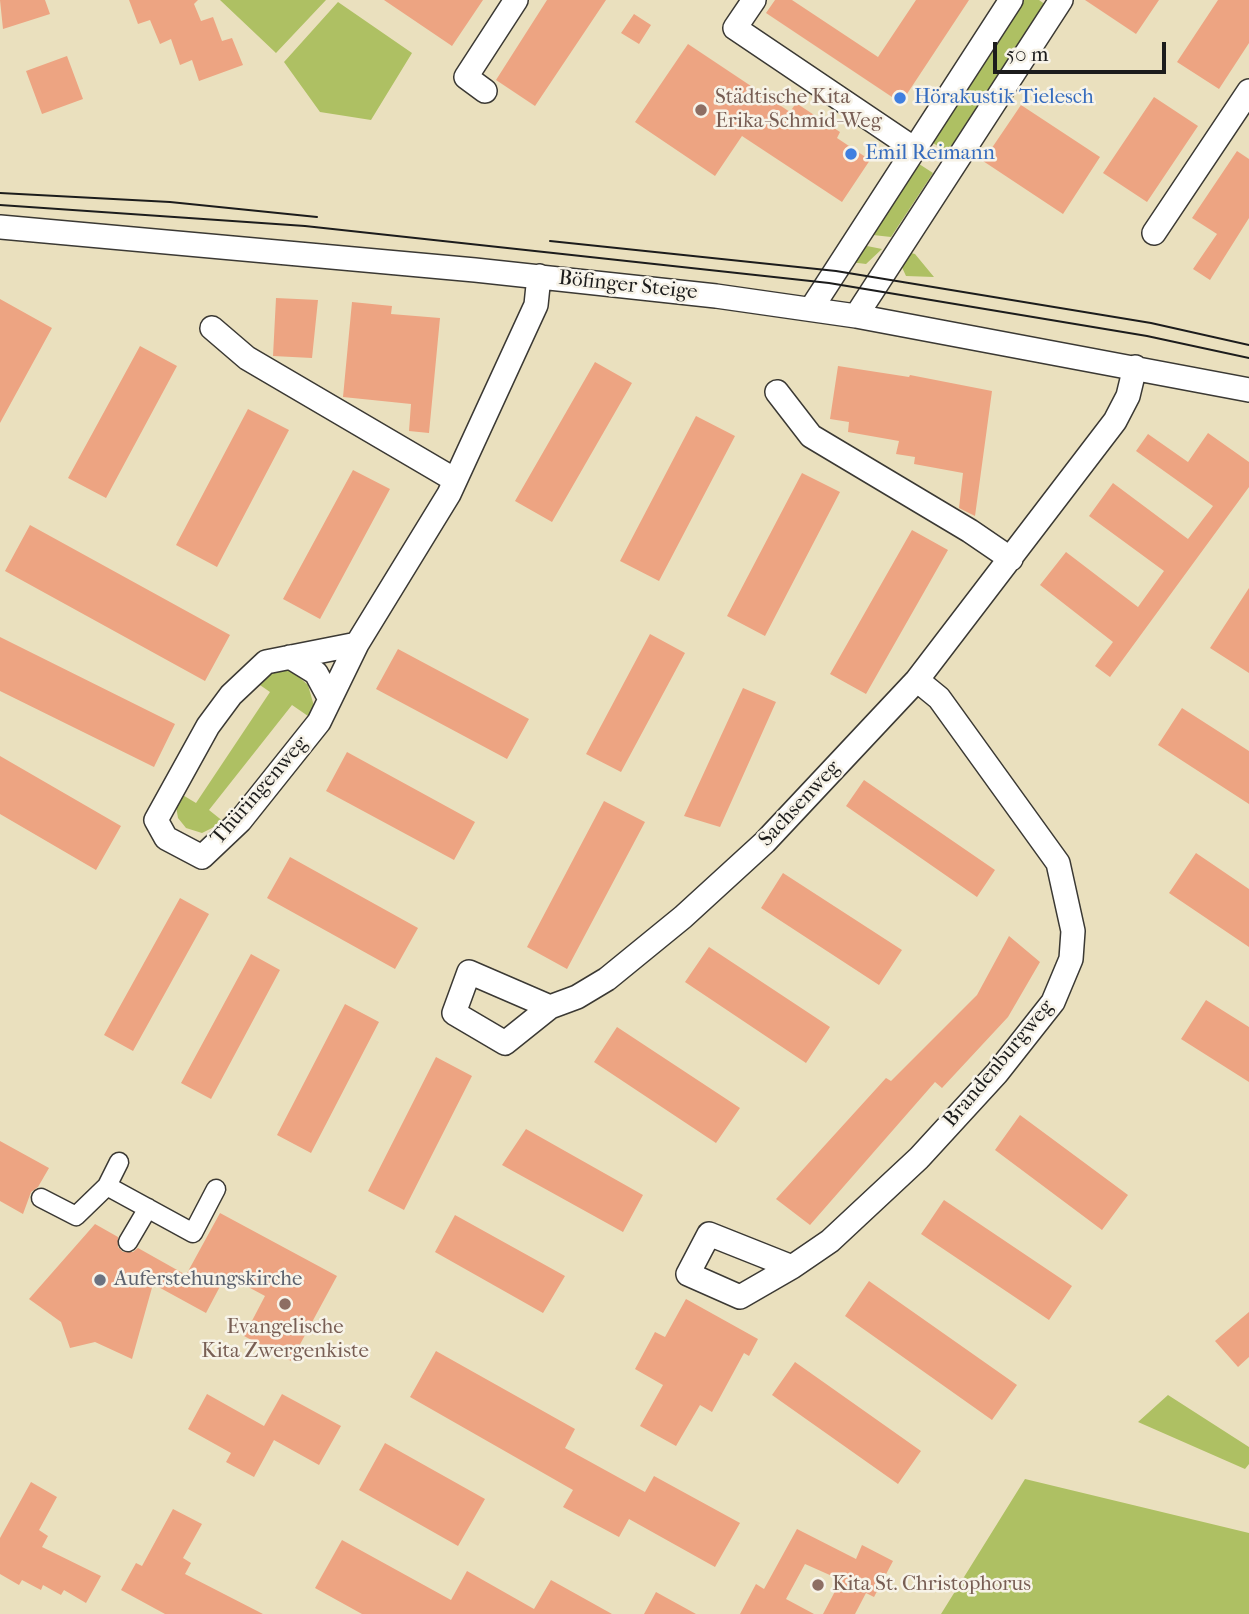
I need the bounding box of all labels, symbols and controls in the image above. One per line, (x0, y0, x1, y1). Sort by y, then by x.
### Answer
scale bar (997, 28, 1170, 72)
text: 50 m (1006, 42, 1049, 66)
place label: Städtische Kita Erika-Schmid-Weg (715, 85, 882, 135)
place label: Hörakustik Tielesch (914, 85, 1094, 111)
marker: Hörakustik Tielesch (892, 90, 908, 106)
marker: Städtische Kita Erika-Schmid-Weg (693, 102, 709, 118)
place label: Emil Reimann (865, 141, 995, 167)
marker: Emil Reimann (843, 146, 859, 162)
street label: Böfinger Steige (557, 266, 699, 306)
street label: Thüringenweg (206, 732, 314, 850)
street label: Sachsenweg (754, 756, 846, 852)
street label: Brandenburgweg (938, 995, 1060, 1133)
place label: Auferstehungskirche (114, 1267, 302, 1293)
marker: Auferstehungskirche (92, 1272, 108, 1288)
marker: Evangelische Kita Zwergenkiste (277, 1296, 293, 1312)
place label: Evangelische Kita Zwergenkiste (201, 1315, 369, 1365)
place label: Kita St. Christophorus (832, 1572, 1031, 1598)
marker: Kita St. Christophorus (810, 1577, 826, 1593)

